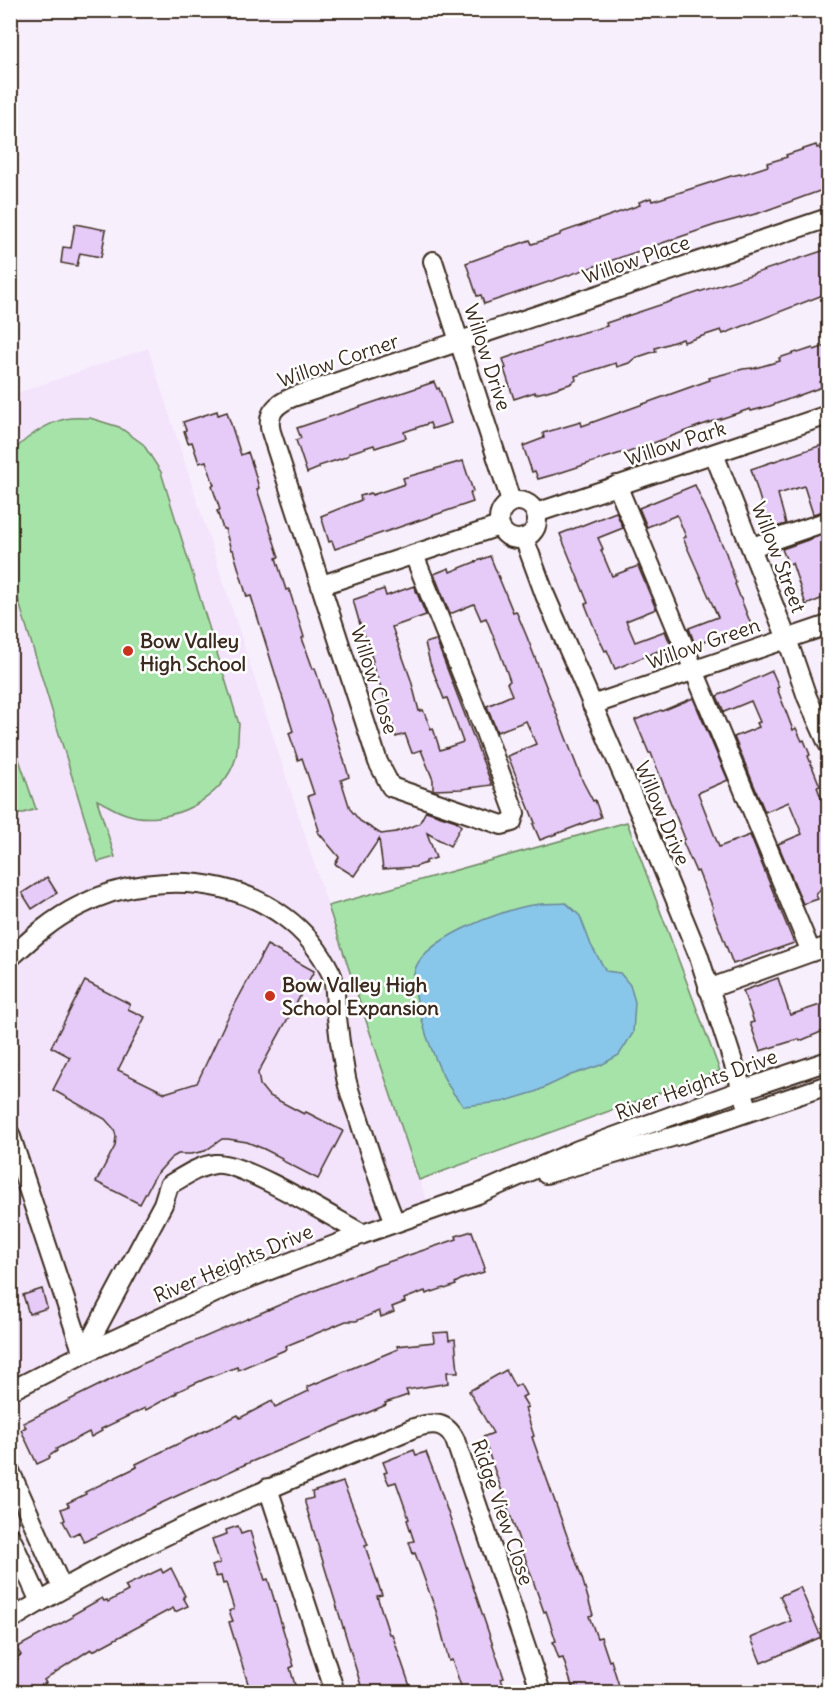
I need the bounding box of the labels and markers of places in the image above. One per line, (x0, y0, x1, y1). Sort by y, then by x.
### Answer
place label: Bow Valley High School (140, 628, 246, 676)
marker: Bow Valley High School (121, 644, 135, 658)
place label: Bow Valley High School Expansion (282, 972, 439, 1020)
marker: Bow Valley High School Expansion (263, 989, 277, 1003)

